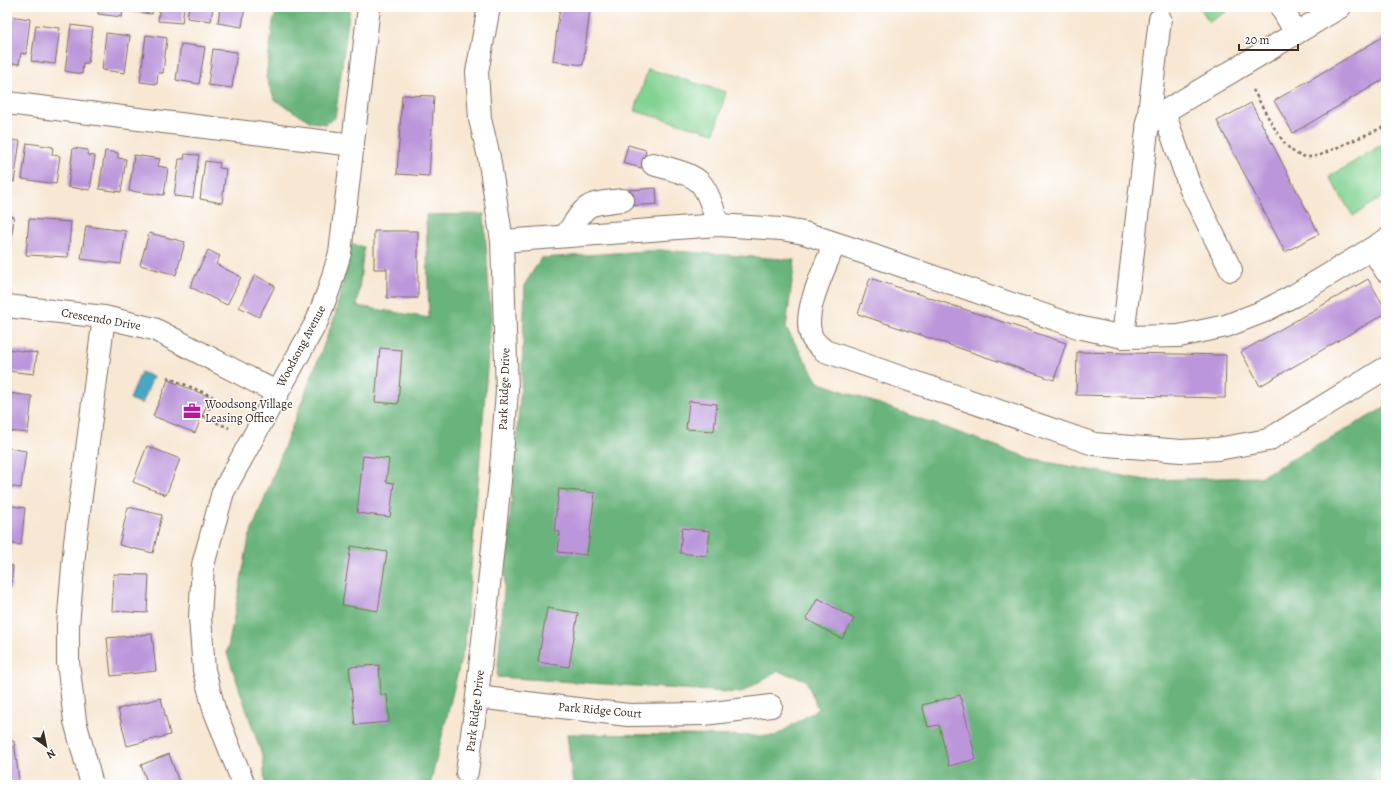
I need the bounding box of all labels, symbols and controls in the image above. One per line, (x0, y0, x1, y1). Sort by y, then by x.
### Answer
scale bar (1239, 26, 1298, 52)
text: 20 m (1245, 32, 1269, 48)
street label: Woodsong Avenue (272, 302, 329, 390)
street label: Crescendo Drive (60, 304, 142, 334)
street label: Park Ridge Drive (495, 347, 513, 431)
place label: Woodsong Village Leasing Office (204, 396, 293, 426)
office icon: Woodsong Village Leasing Office (182, 401, 202, 421)
street label: Park Ridge Drive (462, 669, 488, 753)
street label: Park Ridge Court (557, 698, 643, 722)
north arrow (26, 726, 66, 766)
text: N (44, 745, 59, 762)

